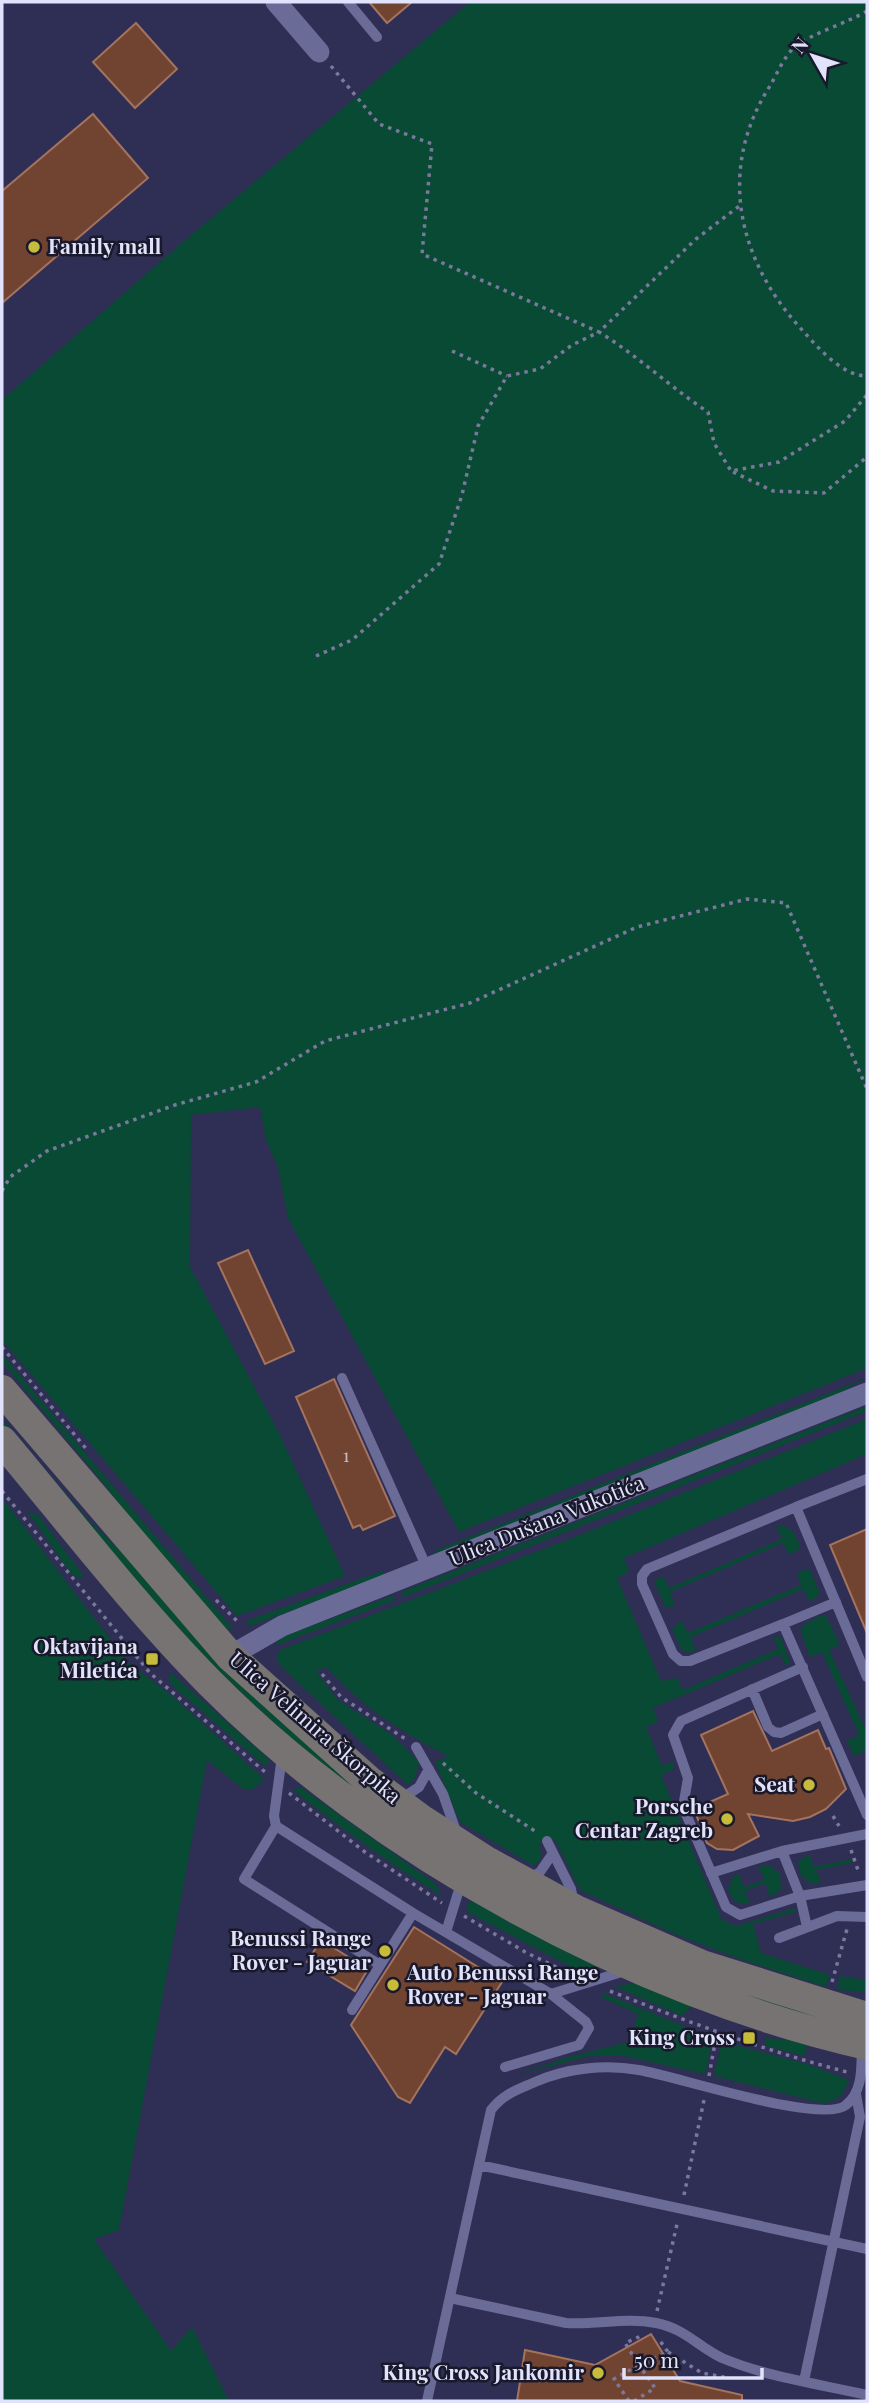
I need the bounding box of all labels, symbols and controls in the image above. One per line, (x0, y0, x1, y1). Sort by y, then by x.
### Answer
north arrow (778, 21, 848, 91)
text: N (785, 31, 814, 58)
place label: Family mall (48, 231, 162, 259)
marker: Family mall (26, 239, 42, 255)
house number: 1 (343, 1443, 350, 1467)
street label: Ulica Dušana Vukotića (445, 1467, 648, 1571)
place label: Oktavijana Miletića (33, 1631, 138, 1683)
street label: Ulica Velimira Škorpika (225, 1644, 408, 1809)
marker: Oktavijana Miletića (144, 1651, 160, 1667)
place label: Seat (754, 1769, 796, 1797)
marker: Seat (801, 1777, 817, 1793)
place label: Porsche Centar Zagreb (575, 1791, 713, 1843)
marker: Porsche Centar Zagreb (719, 1811, 735, 1827)
place label: Benussi Range Rover - Jaguar (230, 1923, 371, 1975)
marker: Benussi Range Rover - Jaguar (377, 1943, 393, 1959)
place label: Auto Benussi Range Rover - Jaguar (406, 1957, 598, 2009)
marker: Auto Benussi Range Rover - Jaguar (385, 1977, 401, 1993)
place label: King Cross (629, 2022, 735, 2050)
marker: King Cross (741, 2030, 757, 2046)
scale bar (624, 2336, 762, 2380)
text: 50 m (634, 2345, 680, 2373)
place label: King Cross Jankomir (383, 2357, 584, 2385)
marker: King Cross Jankomir (590, 2365, 606, 2381)

